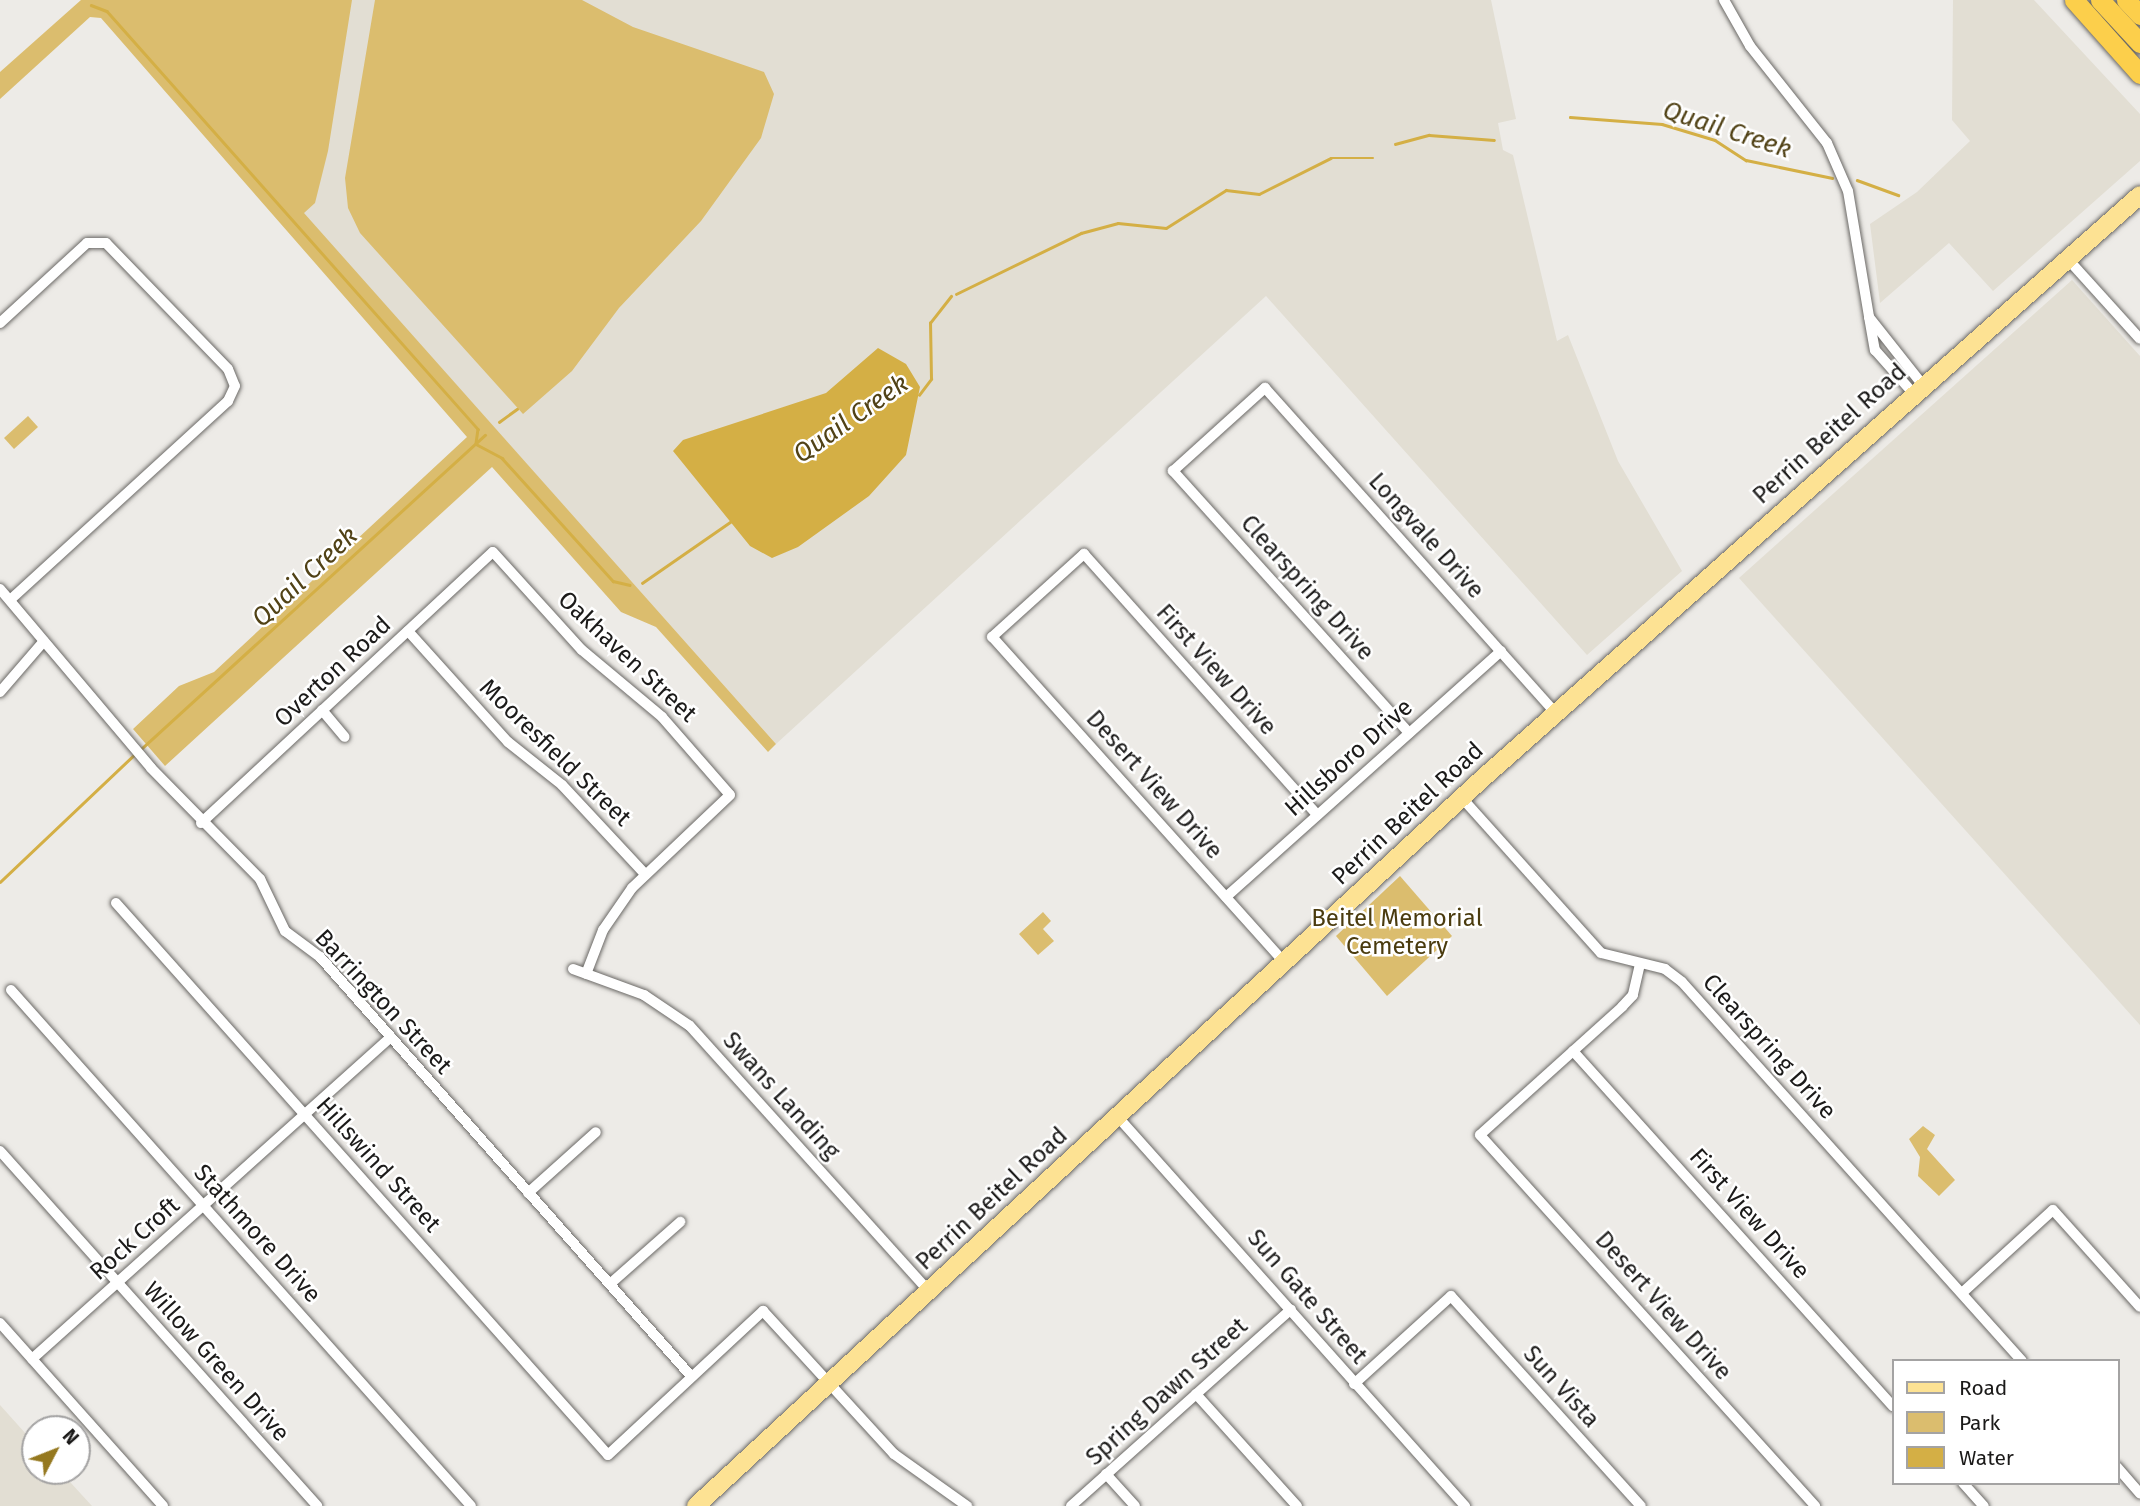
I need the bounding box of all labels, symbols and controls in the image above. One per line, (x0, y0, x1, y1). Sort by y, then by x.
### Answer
water label: Quail Creek (1659, 95, 1795, 165)
street label: Perrin Beitel Road (1747, 358, 1913, 510)
water label: Quail Creek (788, 368, 914, 470)
street label: Longvale Drive (1362, 467, 1490, 605)
street label: Clearspring Drive (1234, 509, 1380, 667)
water label: Quail Creek (246, 520, 364, 634)
street label: Oakhaven Street (552, 585, 702, 729)
street label: First View Drive (1150, 599, 1282, 741)
street label: Overton Road (269, 611, 397, 733)
street label: Mooresfield Street (473, 673, 637, 833)
street label: Hillsboro Drive (1279, 693, 1419, 823)
street label: Desert View Drive (1080, 705, 1228, 865)
street label: Perrin Beitel Road (1326, 736, 1490, 892)
park label: Beitel Memorial Cemetery (1311, 905, 1483, 961)
street label: Barrington Street (309, 924, 457, 1080)
street label: Clearspring Drive (1696, 968, 1842, 1126)
street label: Swans Landing (716, 1026, 846, 1166)
street label: Hillswind Street (310, 1091, 446, 1239)
street label: Perrin Beitel Road (910, 1121, 1074, 1277)
street label: First View Drive (1683, 1143, 1815, 1285)
street label: Stathmore Drive (187, 1159, 327, 1309)
street label: Rock Croft (84, 1191, 186, 1287)
street label: Sun Gate Street (1241, 1224, 1373, 1370)
street label: Desert View Drive (1589, 1226, 1737, 1386)
street label: Willow Green Drive (137, 1276, 295, 1448)
street label: Spring Dawn Street (1080, 1312, 1254, 1472)
street label: Sun Vista (1517, 1340, 1605, 1434)
legend (1892, 1359, 2119, 1485)
text: Road (1959, 1375, 2007, 1401)
text: Park (1959, 1410, 2000, 1436)
north arrow (21, 1415, 91, 1485)
text: N (58, 1425, 83, 1449)
text: Water (1959, 1445, 2014, 1471)

